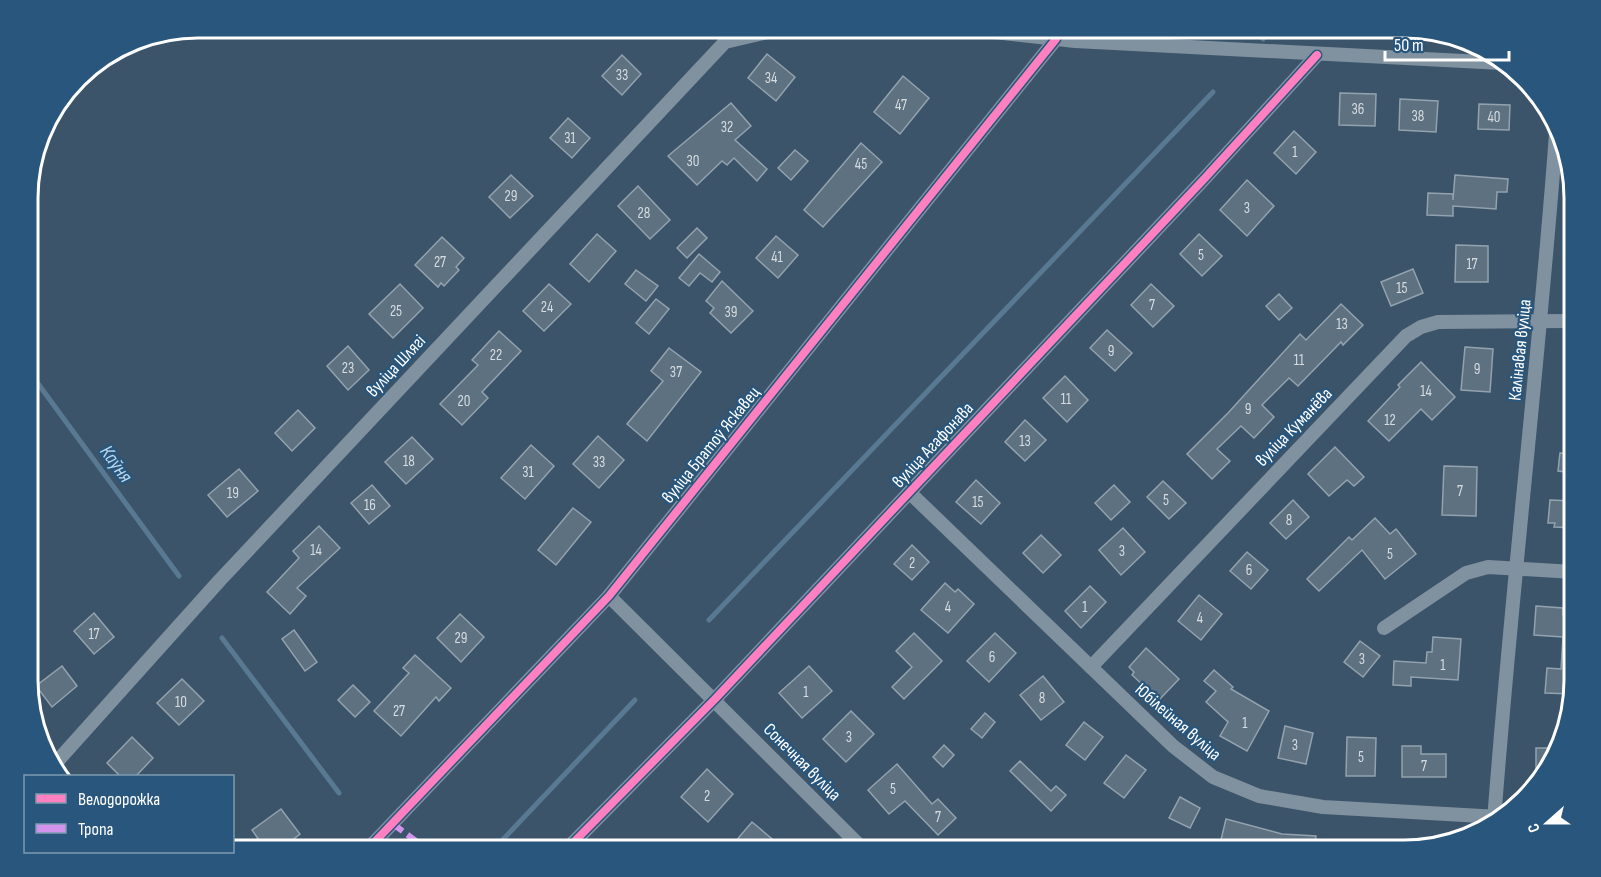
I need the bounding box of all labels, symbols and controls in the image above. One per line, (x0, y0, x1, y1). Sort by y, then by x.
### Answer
scale bar (1385, 24, 1510, 62)
text: 50 m (1394, 35, 1424, 56)
house number: 33 (616, 66, 628, 85)
house number: 34 (765, 69, 777, 88)
house number: 47 (895, 96, 907, 115)
house number: 36 (1352, 100, 1364, 119)
house number: 38 (1412, 107, 1424, 126)
house number: 40 (1488, 108, 1500, 127)
house number: 32 (721, 118, 733, 137)
house number: 31 (564, 129, 577, 148)
house number: 1 (1292, 143, 1298, 162)
house number: 30 (687, 152, 699, 171)
house number: 45 (855, 155, 867, 174)
house number: 29 (505, 187, 517, 206)
house number: 3 (1244, 199, 1250, 218)
house number: 28 (638, 204, 650, 223)
house number: 5 (1198, 246, 1204, 265)
house number: 41 (771, 248, 784, 267)
house number: 27 (434, 253, 446, 272)
house number: 17 (1466, 255, 1478, 274)
house number: 15 (1396, 279, 1408, 298)
house number: 7 (1149, 296, 1155, 315)
house number: 24 (541, 298, 553, 317)
street label: Калінавая вуліца (1504, 298, 1536, 402)
house number: 25 (390, 302, 402, 321)
house number: 39 (725, 303, 737, 322)
house number: 13 (1336, 315, 1348, 334)
street label: вуліца Шлягі (362, 331, 430, 401)
house number: 9 (1108, 342, 1114, 361)
house number: 22 (490, 346, 502, 365)
house number: 11 (1294, 351, 1305, 370)
house number: 23 (342, 359, 354, 378)
house number: 9 (1474, 360, 1480, 379)
house number: 37 (670, 363, 682, 382)
street label: вуліца Братоў Яскавец (658, 382, 765, 508)
house number: 14 (1420, 382, 1432, 401)
street label: вуліца Куманёва (1251, 383, 1337, 471)
house number: 11 (1061, 390, 1072, 409)
house number: 20 (458, 392, 470, 411)
street label: вуліца Агафонава (888, 398, 978, 492)
house number: 9 (1245, 400, 1251, 419)
house number: 12 (1384, 411, 1396, 430)
house number: 13 (1019, 432, 1031, 451)
water label: Каўня (94, 441, 138, 488)
house number: 18 (403, 452, 415, 471)
house number: 33 (593, 453, 605, 472)
house number: 31 (522, 463, 535, 482)
house number: 7 (1457, 482, 1463, 501)
house number: 19 (227, 484, 239, 503)
house number: 5 (1163, 491, 1169, 510)
house number: 15 (972, 493, 984, 512)
house number: 16 (364, 496, 376, 515)
house number: 8 (1286, 511, 1292, 530)
house number: 14 (310, 541, 322, 560)
house number: 3 (1119, 542, 1125, 561)
house number: 5 (1387, 545, 1393, 564)
house number: 2 (909, 554, 915, 573)
house number: 6 (1246, 561, 1252, 580)
house number: 4 (945, 598, 951, 617)
house number: 1 (1082, 598, 1088, 617)
house number: 4 (1197, 609, 1203, 628)
house number: 17 (88, 625, 100, 644)
house number: 29 (455, 629, 467, 648)
house number: 6 (989, 648, 995, 667)
house number: 3 (1359, 650, 1365, 669)
house number: 1 (1440, 656, 1446, 675)
street label: Юбілейная вуліца (1131, 679, 1225, 765)
house number: 1 (803, 683, 809, 702)
house number: 8 (1039, 689, 1045, 708)
house number: 10 (175, 693, 187, 712)
house number: 27 (393, 702, 405, 721)
house number: 1 (1242, 714, 1248, 733)
street label: Сонечная вуліца (759, 719, 845, 805)
house number: 3 (846, 728, 852, 747)
house number: 3 (1292, 736, 1298, 755)
house number: 5 (1358, 748, 1364, 767)
house number: 7 (1421, 757, 1427, 776)
legend (24, 775, 234, 853)
house number: 5 (890, 780, 896, 799)
house number: 2 (704, 787, 710, 806)
text: Велодорожка (78, 789, 160, 810)
north arrow (1517, 793, 1577, 853)
house number: 7 (935, 808, 941, 827)
text: Тропа (78, 819, 114, 840)
text: С (1524, 821, 1545, 835)

